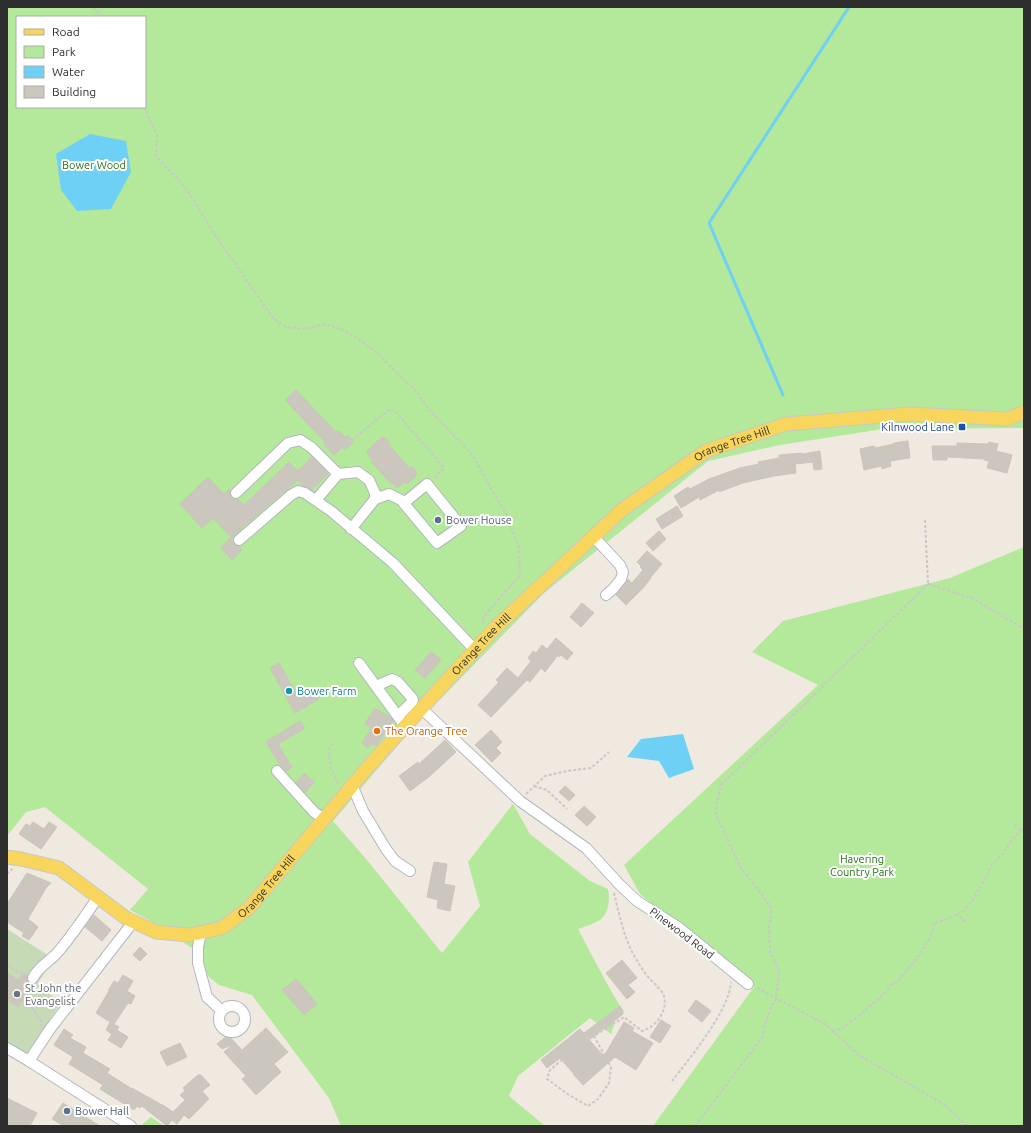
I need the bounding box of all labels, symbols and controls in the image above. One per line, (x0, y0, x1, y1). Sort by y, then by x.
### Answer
legend (16, 16, 146, 108)
text: Road (52, 25, 80, 38)
text: Park (52, 45, 76, 58)
text: Water (52, 65, 85, 78)
text: Building (52, 85, 96, 98)
park label: Bower Wood (62, 159, 126, 171)
place label: Kilnwood Lane (881, 421, 954, 433)
marker: Kilnwood Lane (957, 422, 967, 432)
street label: Orange Tree Hill (692, 424, 771, 464)
place label: Bower House (446, 514, 512, 526)
marker: Bower House (433, 515, 443, 525)
street label: Orange Tree Hill (449, 611, 513, 677)
place label: Bower Farm (297, 685, 356, 697)
marker: Bower Farm (284, 686, 294, 696)
place label: The Orange Tree (385, 725, 468, 737)
marker: The Orange Tree (372, 726, 382, 736)
street label: Orange Tree Hill (235, 852, 297, 920)
park label: Havering Country Park (830, 853, 895, 878)
street label: Pinewood Road (648, 905, 716, 961)
place label: St John the Evangelist (25, 982, 81, 1007)
marker: St John the Evangelist (12, 989, 22, 999)
place label: Bower Hall (75, 1105, 129, 1117)
marker: Bower Hall (62, 1106, 72, 1116)

